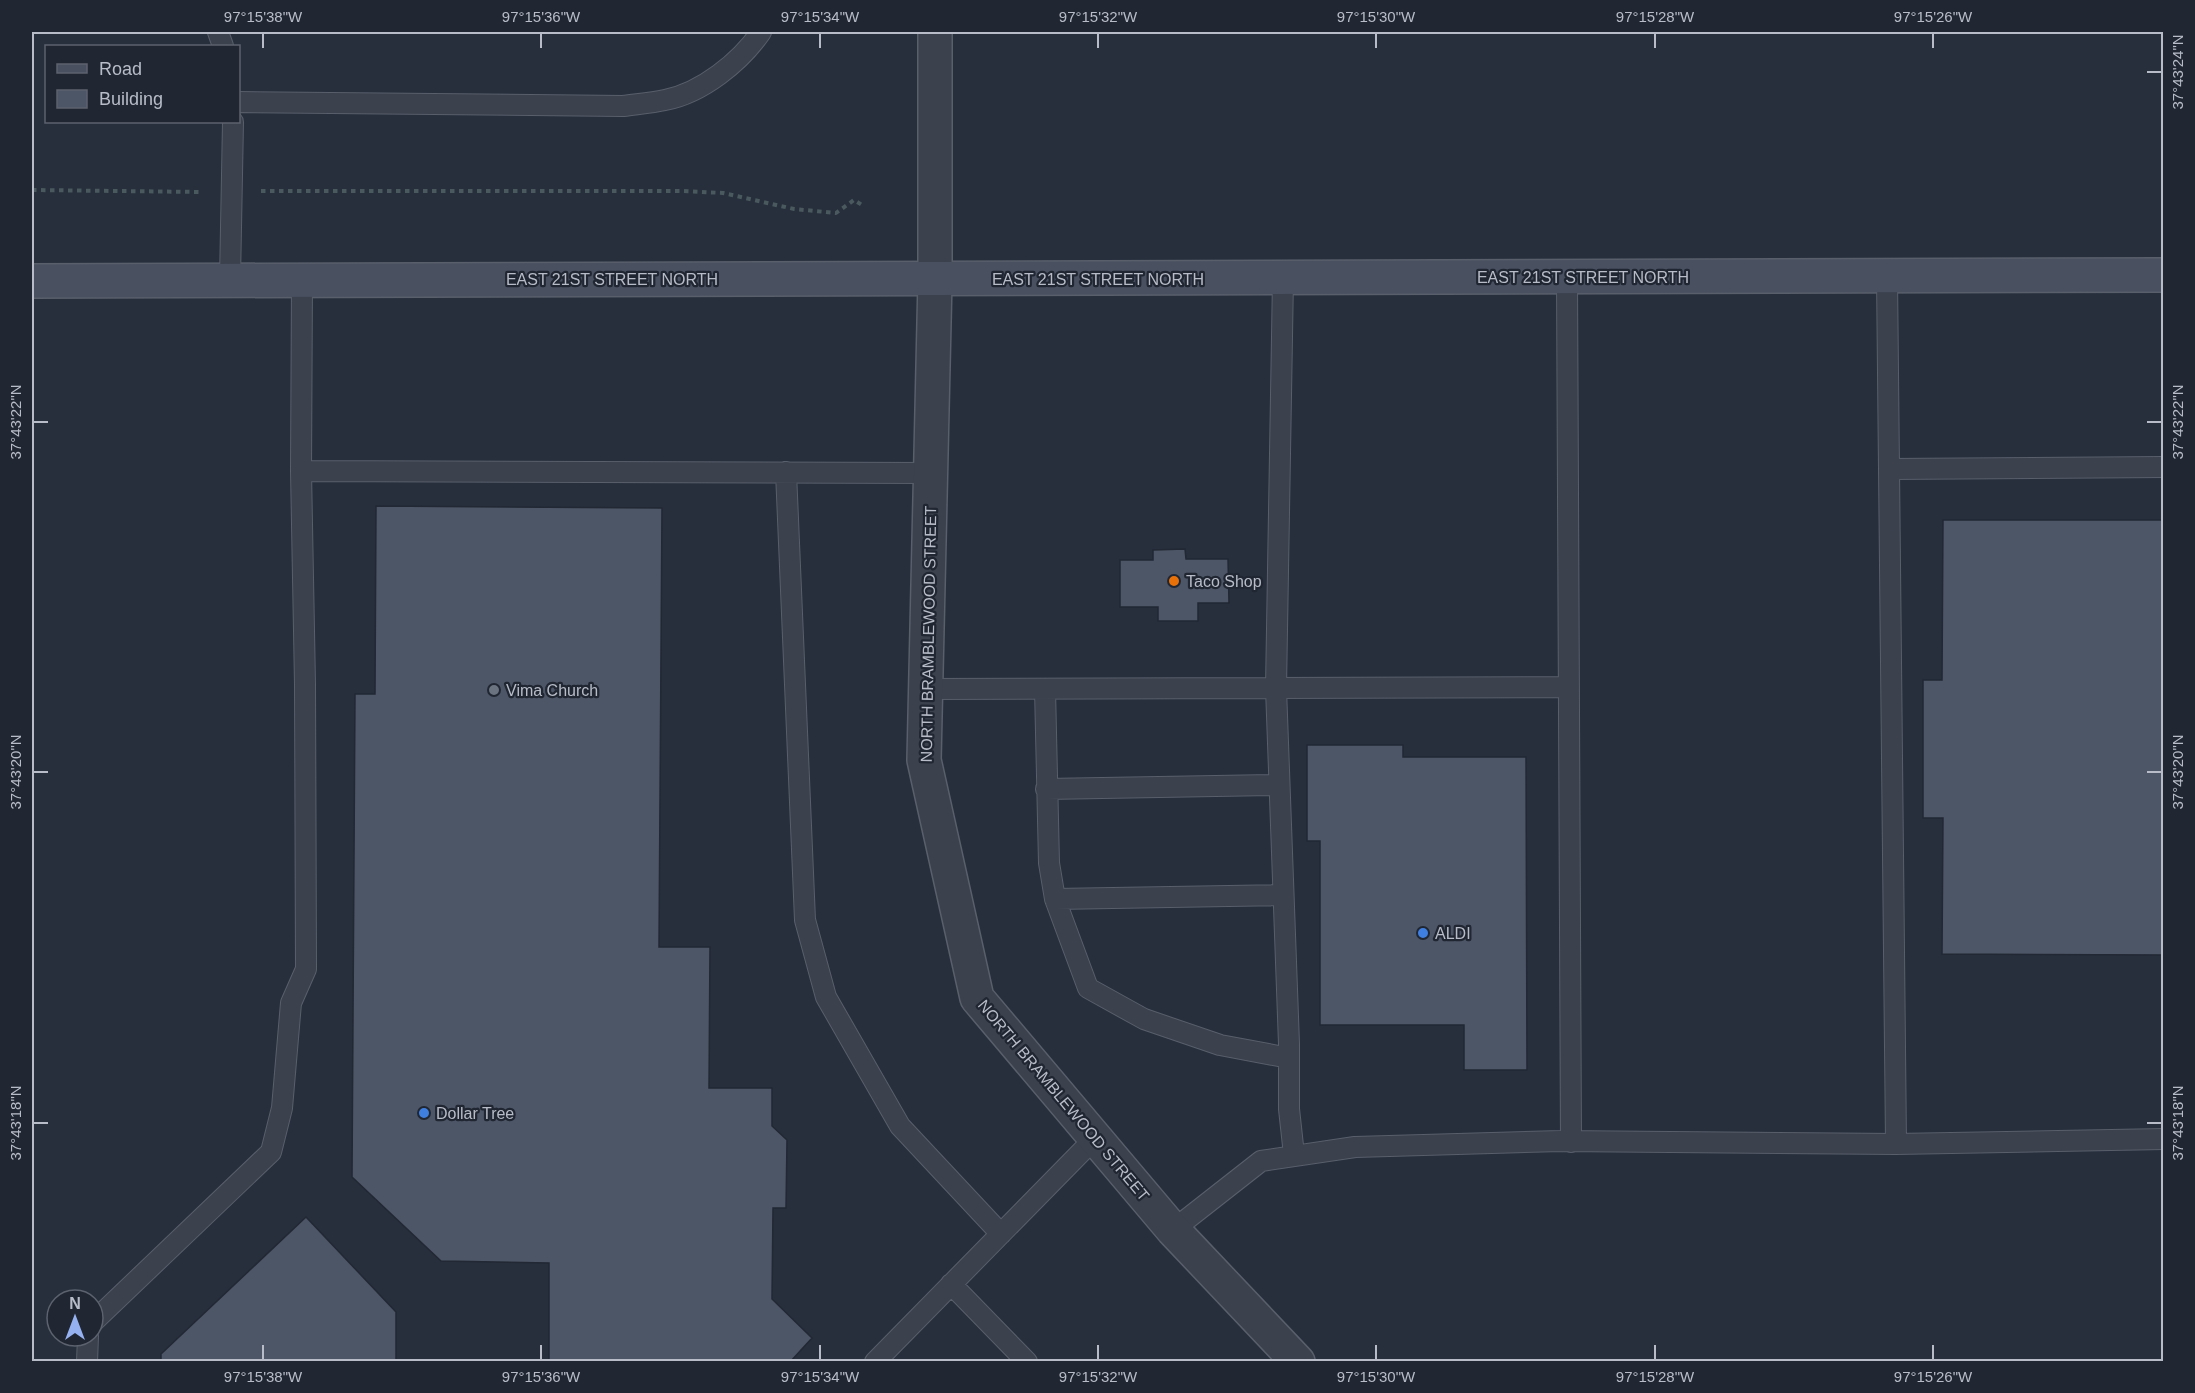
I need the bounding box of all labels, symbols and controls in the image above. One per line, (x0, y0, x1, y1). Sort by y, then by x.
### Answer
text: 97°15'38"W (224, 8, 303, 25)
text: 97°15'36"W (502, 8, 581, 25)
text: 97°15'34"W (781, 8, 860, 25)
text: 97°15'32"W (1059, 8, 1138, 25)
text: 97°15'30"W (1337, 8, 1416, 25)
text: 97°15'28"W (1616, 8, 1695, 25)
text: 97°15'26"W (1894, 8, 1973, 25)
text: 37°43'24"N (2169, 34, 2186, 110)
legend (45, 45, 240, 123)
text: Road (99, 59, 142, 79)
text: Building (99, 89, 163, 109)
street label: EAST 21ST STREET NORTH (1477, 269, 1689, 286)
street label: EAST 21ST STREET NORTH (506, 271, 718, 288)
street label: EAST 21ST STREET NORTH (992, 271, 1204, 288)
text: 37°43'22"N (7, 384, 24, 460)
text: 37°43'22"N (2169, 384, 2186, 460)
street label: NORTH BRAMBLEWOOD STREET (918, 505, 939, 762)
place label: Taco Shop (1186, 573, 1262, 590)
marker: Taco Shop (1167, 574, 1181, 588)
place label: Vima Church (506, 682, 598, 699)
marker: Vima Church (487, 683, 501, 697)
text: 37°43'20"N (7, 734, 24, 810)
text: 37°43'20"N (2169, 734, 2186, 810)
place label: ALDI (1435, 925, 1471, 942)
marker: ALDI (1416, 926, 1430, 940)
street label: NORTH BRAMBLEWOOD STREET (975, 997, 1153, 1204)
text: 37°43'18"N (7, 1085, 24, 1161)
text: 37°43'18"N (2169, 1085, 2186, 1161)
place label: Dollar Tree (436, 1105, 514, 1122)
marker: Dollar Tree (417, 1106, 431, 1120)
north arrow (45, 1288, 105, 1348)
text: N (69, 1295, 81, 1312)
text: 97°15'38"W (224, 1368, 303, 1385)
text: 97°15'36"W (502, 1368, 581, 1385)
text: 97°15'34"W (781, 1368, 860, 1385)
text: 97°15'32"W (1059, 1368, 1138, 1385)
text: 97°15'30"W (1337, 1368, 1416, 1385)
text: 97°15'28"W (1616, 1368, 1695, 1385)
text: 97°15'26"W (1894, 1368, 1973, 1385)

